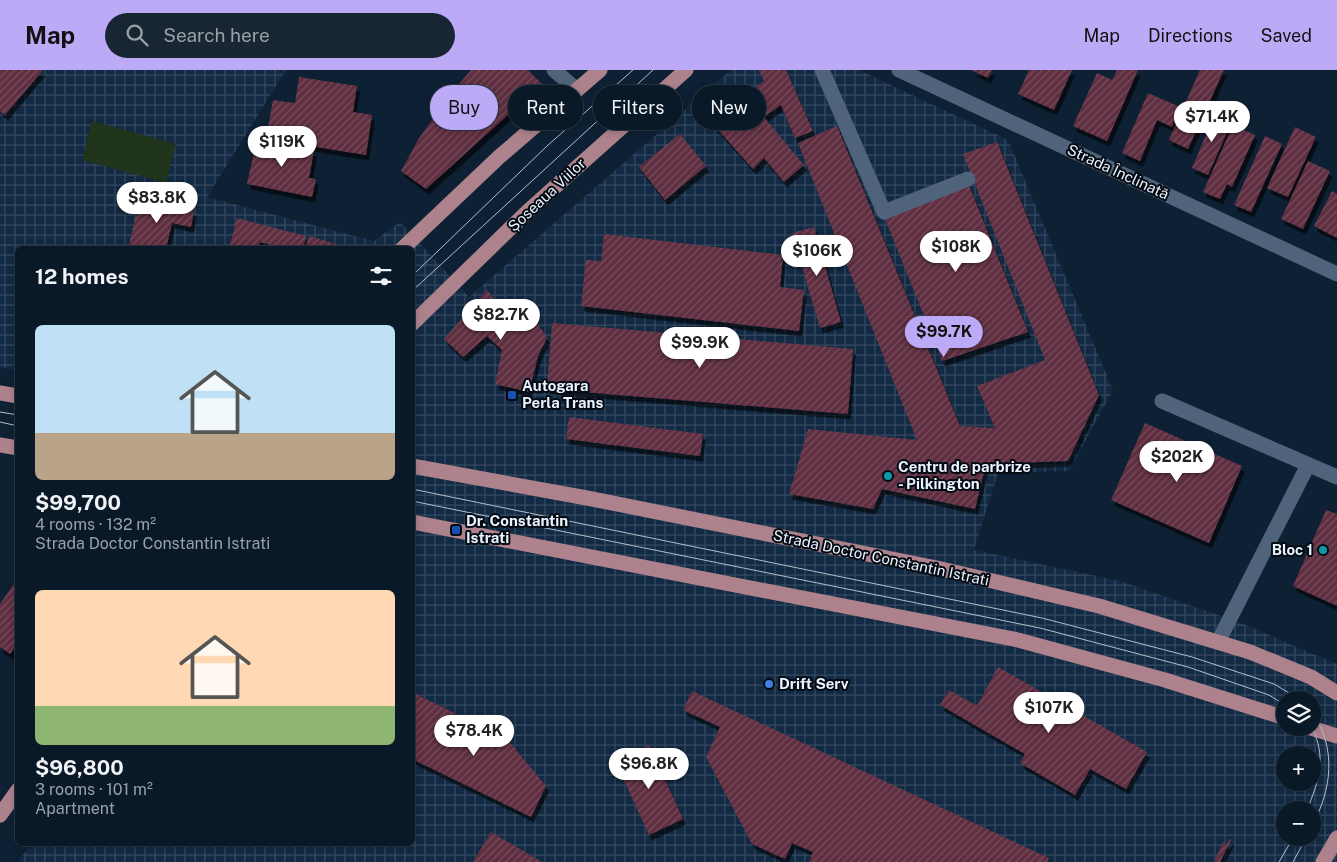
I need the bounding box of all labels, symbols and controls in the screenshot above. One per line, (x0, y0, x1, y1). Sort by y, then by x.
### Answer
search box (105, 13, 455, 58)
text: Map (25, 21, 75, 49)
icon: search (123, 21, 151, 49)
text: Search here (163, 24, 270, 46)
text: Map (1083, 25, 1120, 46)
text: Directions (1148, 25, 1233, 46)
text: Saved (1261, 25, 1312, 46)
chip: Buy (430, 85, 498, 130)
chip: Rent (508, 85, 583, 130)
chip: Filters (593, 85, 682, 130)
chip: New (692, 85, 766, 130)
pin: $71.4K (1171, 100, 1253, 143)
text: $71.4K (1185, 107, 1239, 126)
pin: $119K (247, 126, 317, 168)
text: $119K (259, 132, 305, 151)
street label: Strada Înclinată (1065, 141, 1172, 203)
street label: Șoseaua Viilor (505, 154, 589, 235)
pin: $83.8K (116, 182, 198, 224)
text: $83.8K (128, 188, 186, 207)
pin: $108K (921, 230, 991, 273)
pin: $106K (782, 234, 852, 277)
text: $108K (931, 237, 981, 256)
text: $106K (792, 241, 842, 260)
icon: filters (367, 262, 395, 290)
text: 12 homes (35, 264, 129, 289)
pin: $82.7K (460, 298, 542, 341)
text: $82.7K (473, 305, 529, 324)
pin: $99.7K (903, 316, 985, 358)
text: $99.7K (916, 322, 972, 341)
pin: $99.9K (659, 326, 741, 369)
text: $99.9K (671, 333, 729, 352)
icon: home (170, 357, 260, 447)
place label: Autogara Perla Trans (522, 377, 603, 411)
marker: Autogara Perla Trans (506, 389, 518, 401)
pin: $202K (1142, 440, 1212, 483)
text: $202K (1151, 447, 1204, 466)
place label: Centru de parbrize - Pilkington (898, 458, 1031, 492)
marker: Centru de parbrize - Pilkington (882, 470, 894, 482)
text: $99,700 (35, 490, 121, 515)
place label: Dr. Constantin Istrati (466, 512, 568, 546)
text: 4 rooms · 132 m² (35, 515, 156, 534)
marker: Dr. Constantin Istrati (450, 524, 462, 536)
street label: Strada Doctor Constantin Istrati (772, 526, 991, 589)
text: Strada Doctor Constantin Istrati (35, 534, 270, 553)
place label: Bloc 1 (1272, 541, 1313, 558)
marker: Bloc 1 (1317, 544, 1329, 556)
icon: home (170, 622, 260, 712)
place label: Drift Serv (779, 675, 849, 692)
marker: Drift Serv (763, 678, 775, 690)
map controls (1276, 691, 1321, 846)
button: layers (1276, 691, 1321, 736)
pin: $107K (1014, 692, 1084, 734)
text: $107K (1024, 698, 1074, 717)
pin: $78.4K (433, 714, 515, 757)
text: $78.4K (445, 721, 503, 740)
button: + (1276, 746, 1321, 791)
pin: $96.8K (608, 748, 690, 790)
text: $96.8K (620, 754, 678, 773)
text: $96,800 (35, 755, 124, 780)
text: 3 rooms · 101 m² (35, 780, 153, 799)
text: Apartment (35, 799, 115, 818)
button: − (1276, 801, 1321, 846)

